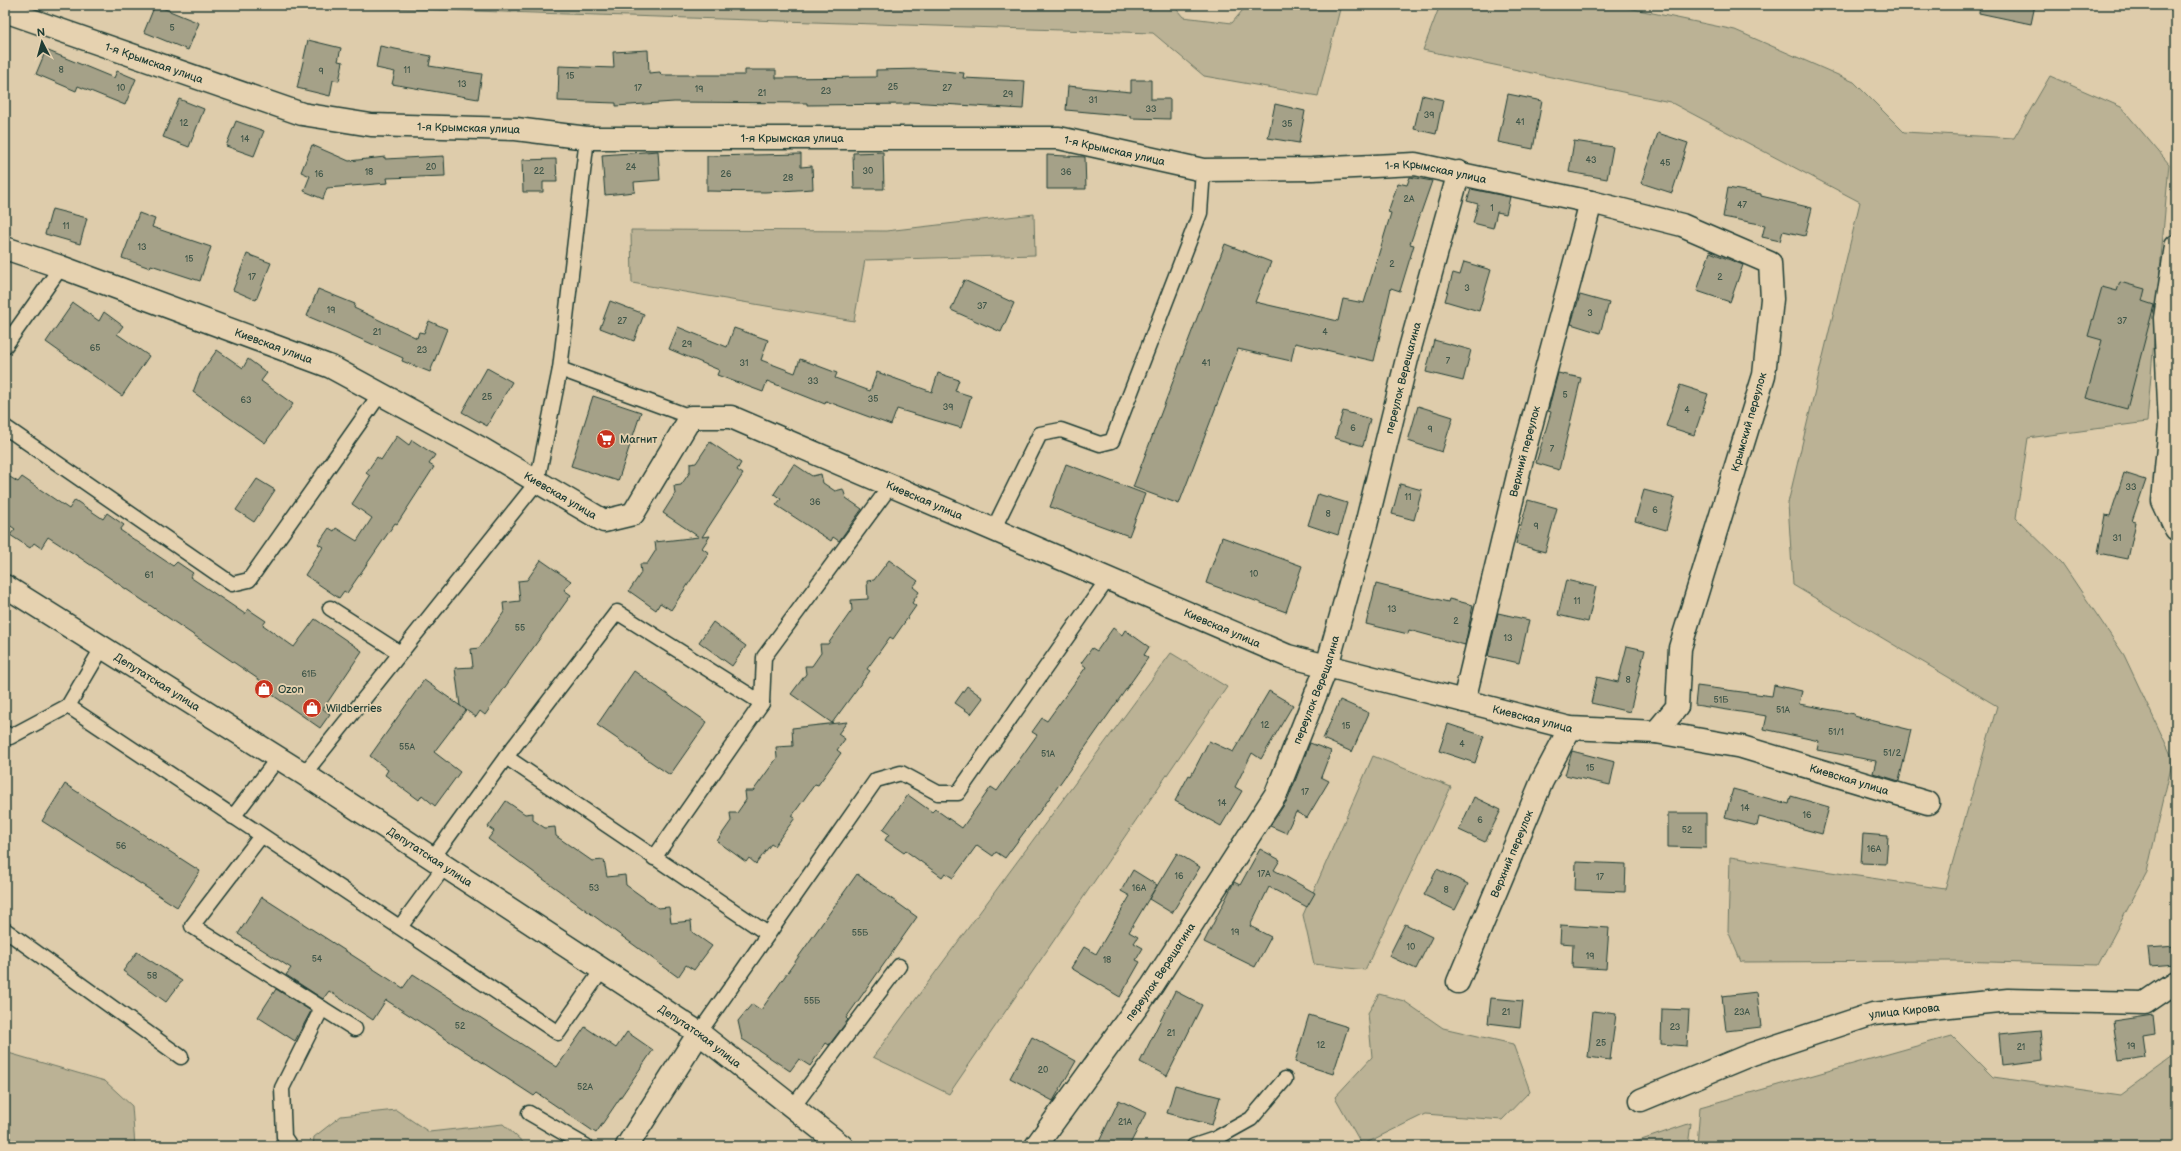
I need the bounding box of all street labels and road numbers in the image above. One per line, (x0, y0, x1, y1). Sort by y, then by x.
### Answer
street label: 1-я Крымская улица (103, 40, 206, 86)
street label: 1-я Крымская улица (417, 120, 522, 136)
street label: 1-я Крымская улица (741, 132, 844, 145)
street label: 1-я Крымская улица (1063, 133, 1167, 168)
street label: 1-я Крымская улица (1385, 157, 1488, 186)
street label: переулок Верещагина (1382, 320, 1424, 435)
street label: Киевская улица (233, 325, 315, 366)
street label: Крымский переулок (1729, 371, 1769, 473)
street label: Верхний переулок (1507, 404, 1543, 498)
street label: Киевская улица (522, 469, 600, 522)
street label: Киевская улица (884, 478, 965, 522)
street label: Киевская улица (1182, 606, 1263, 650)
street label: переулок Верещагина (1290, 633, 1342, 746)
street label: Депутатская улица (112, 650, 203, 714)
street label: Киевская улица (1491, 702, 1575, 735)
street label: Киевская улица (1808, 761, 1891, 798)
street label: Верхний переулок (1488, 808, 1536, 899)
street label: Депутатская улица (385, 824, 475, 890)
street label: переулок Верещагина (1123, 920, 1198, 1023)
street label: улица Кирова (1867, 1001, 1941, 1021)
street label: Депутатская улица (656, 1002, 744, 1071)

